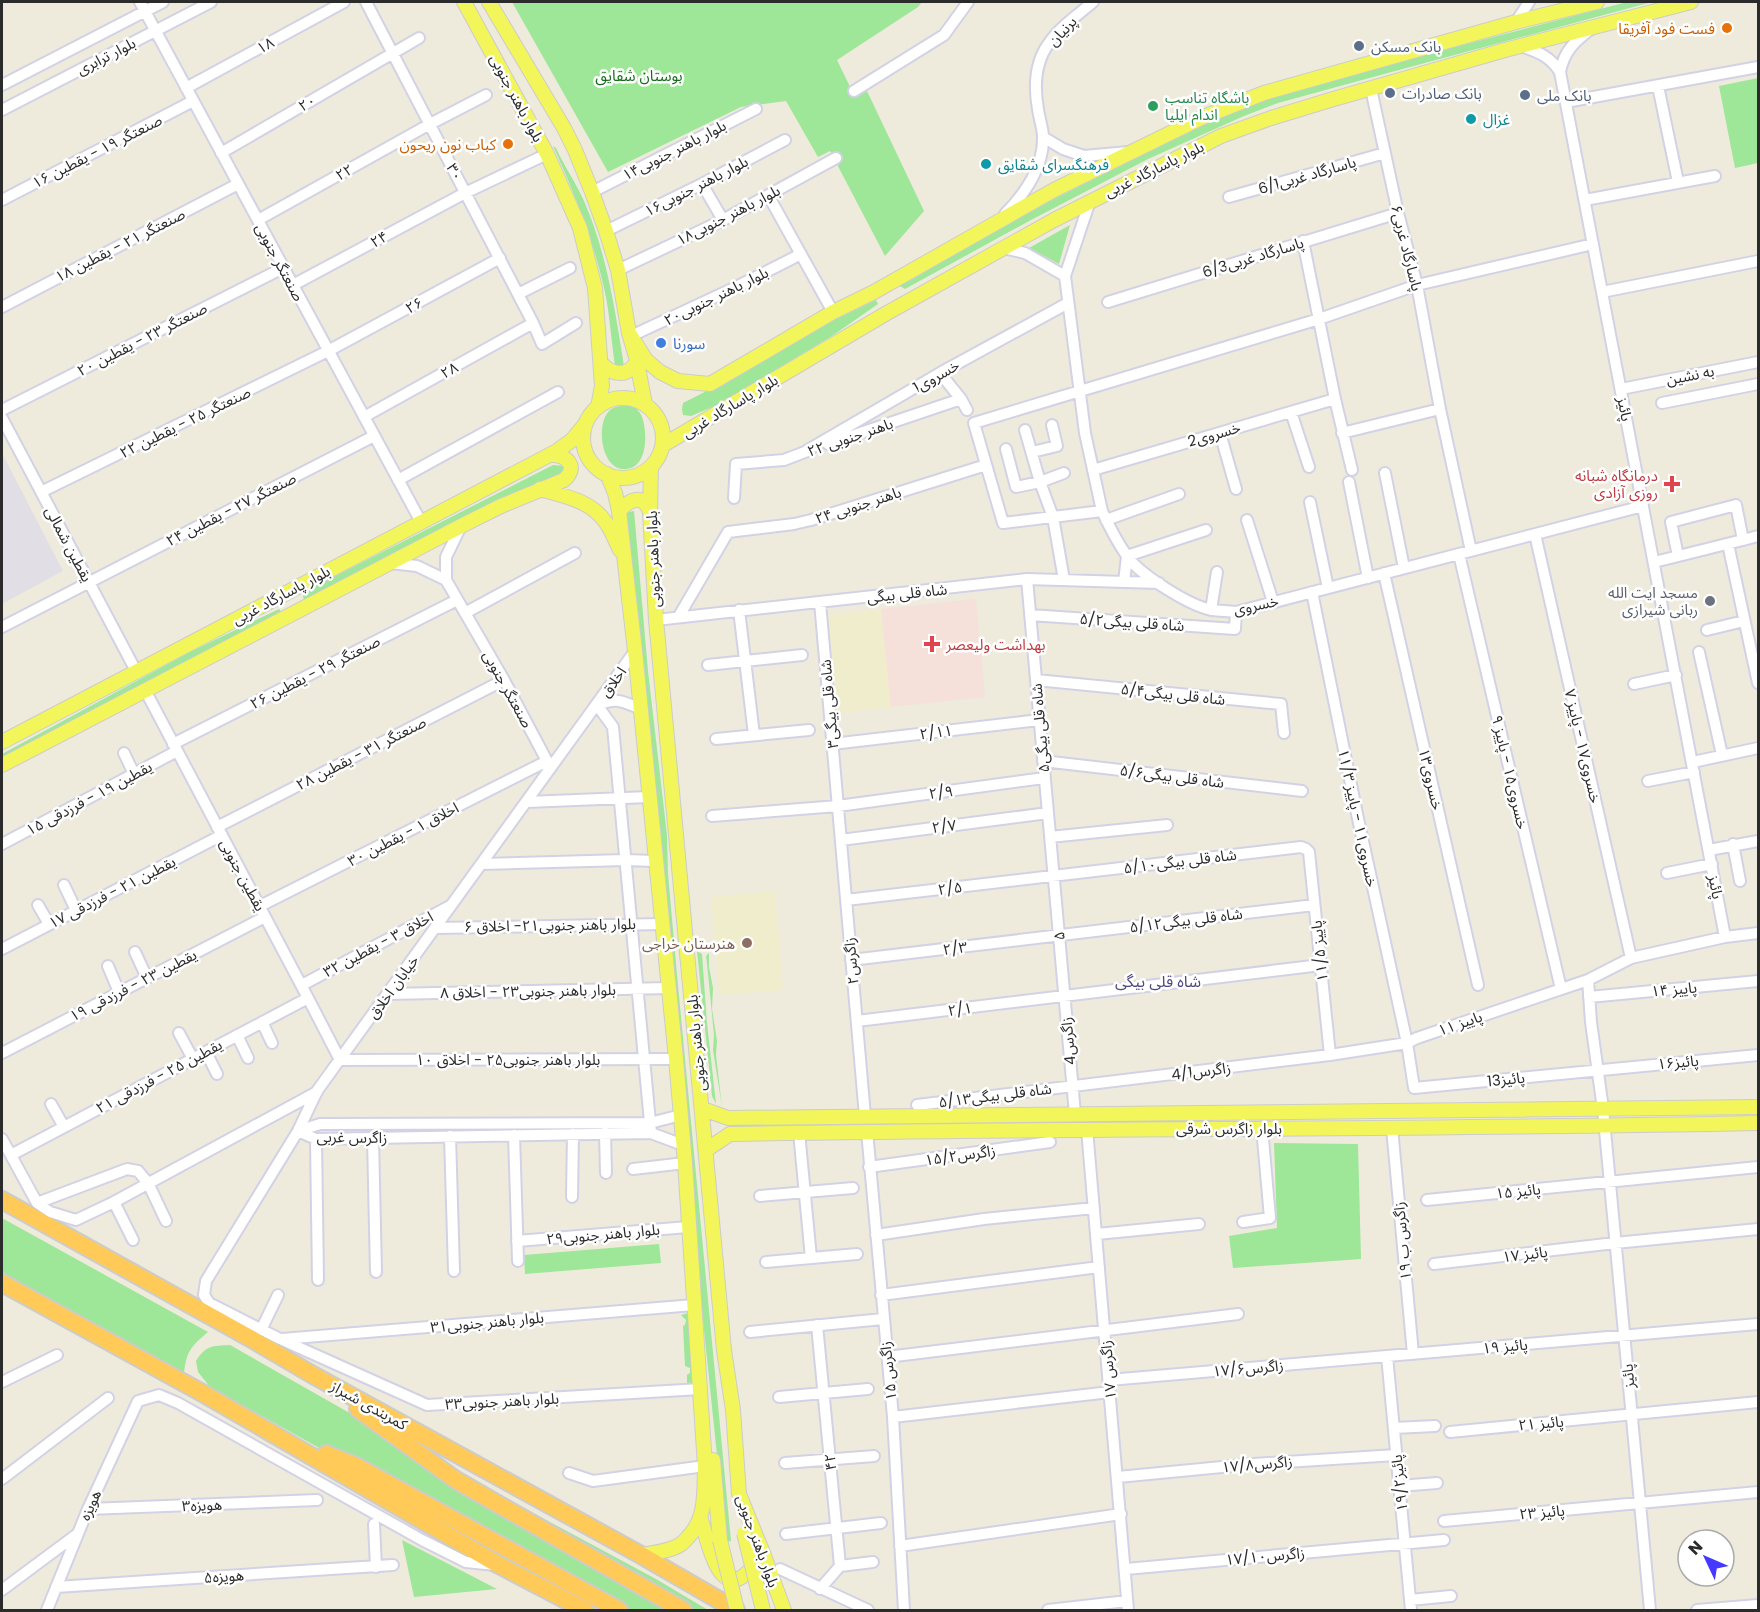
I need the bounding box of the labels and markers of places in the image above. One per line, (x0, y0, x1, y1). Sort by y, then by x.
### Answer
place label: فست فود آفریقا (1618, 18, 1715, 39)
marker: فست فود آفریقا (1720, 21, 1734, 35)
place label: بانک مسکن (1371, 36, 1441, 57)
marker: بانک مسکن (1352, 39, 1366, 53)
place label: بانک صادرات (1402, 83, 1482, 104)
place label: بانک ملی (1537, 85, 1591, 106)
marker: بانک صادرات (1383, 86, 1397, 100)
place label: باشگاه تناسب اندام ایلیا (1165, 87, 1249, 126)
marker: بانک ملی (1518, 88, 1532, 102)
marker: باشگاه تناسب اندام ایلیا (1146, 99, 1160, 113)
place label: غزال (1483, 109, 1511, 130)
marker: غزال (1464, 112, 1478, 126)
place label: کباب نون ریحون (400, 134, 497, 155)
marker: کباب نون ریحون (501, 137, 515, 151)
place label: فرهنگسرای شقایق (998, 154, 1109, 175)
marker: فرهنگسرای شقایق (979, 157, 993, 171)
place label: سورنا (673, 333, 706, 354)
marker: سورنا (654, 336, 668, 350)
place label: درمانگاه شبانه روزی آزادی (1575, 465, 1658, 503)
marker: درمانگاه شبانه روزی آزادی (1663, 475, 1681, 493)
place label: مسجد ایت الله ربانی شیرازی (1608, 582, 1698, 620)
marker: مسجد ایت الله ربانی شیرازی (1703, 594, 1717, 608)
place label: بهداشت ولیعصر (945, 634, 1046, 655)
marker: بهداشت ولیعصر (923, 635, 941, 653)
place label: هنرستان خراجی (642, 933, 735, 954)
marker: هنرستان خراجی (740, 936, 754, 950)

